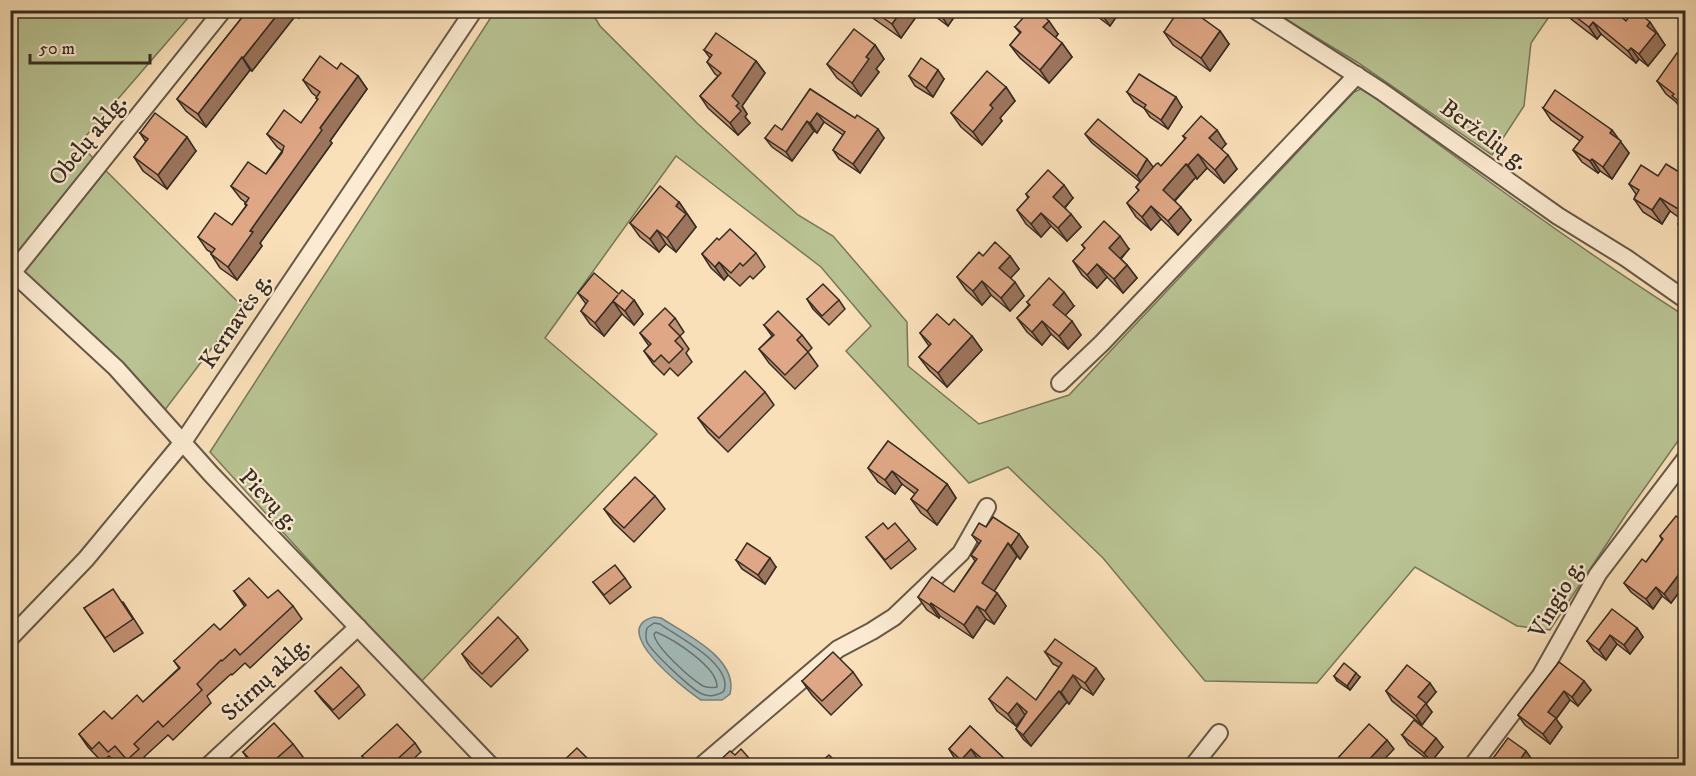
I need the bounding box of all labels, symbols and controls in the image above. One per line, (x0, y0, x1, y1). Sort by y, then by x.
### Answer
scale bar (30, 27, 150, 65)
text: 50 m (39, 38, 75, 60)
street label: Obelų aklg. (42, 88, 134, 192)
street label: Berželių g. (1434, 93, 1534, 177)
street label: Kernavės g. (193, 267, 279, 375)
street label: Pievų g. (232, 463, 306, 537)
street label: Vingio g. (1522, 554, 1591, 645)
street label: Stirnų aklg. (215, 630, 317, 728)

